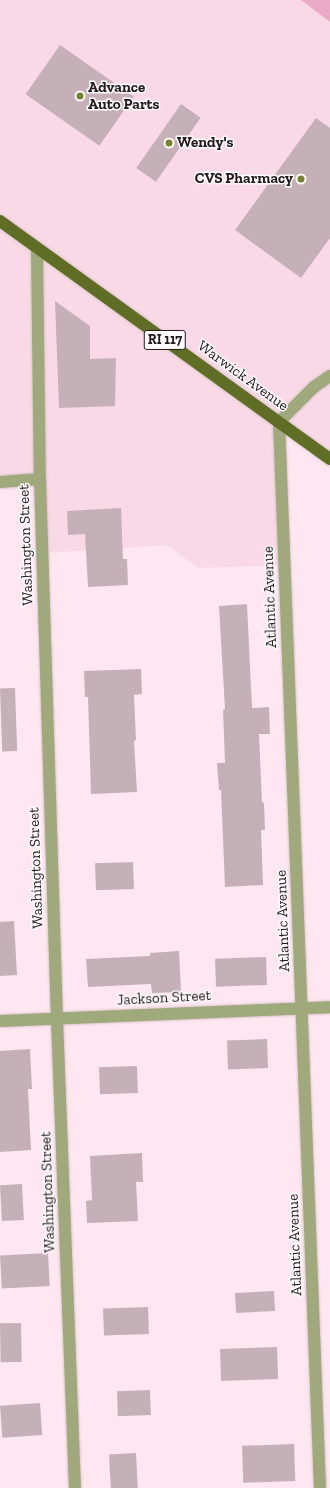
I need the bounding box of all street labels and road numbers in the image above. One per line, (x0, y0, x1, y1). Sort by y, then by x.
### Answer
road number: RI 117 (143, 328, 187, 352)
street label: Warwick Avenue (194, 337, 292, 415)
street label: Washington Street (15, 484, 37, 606)
street label: Atlantic Avenue (259, 545, 281, 649)
street label: Washington Street (25, 807, 47, 929)
street label: Atlantic Avenue (272, 869, 294, 973)
street label: Jackson Street (116, 987, 212, 1009)
street label: Washington Street (37, 1131, 59, 1253)
street label: Atlantic Avenue (284, 1193, 306, 1297)

